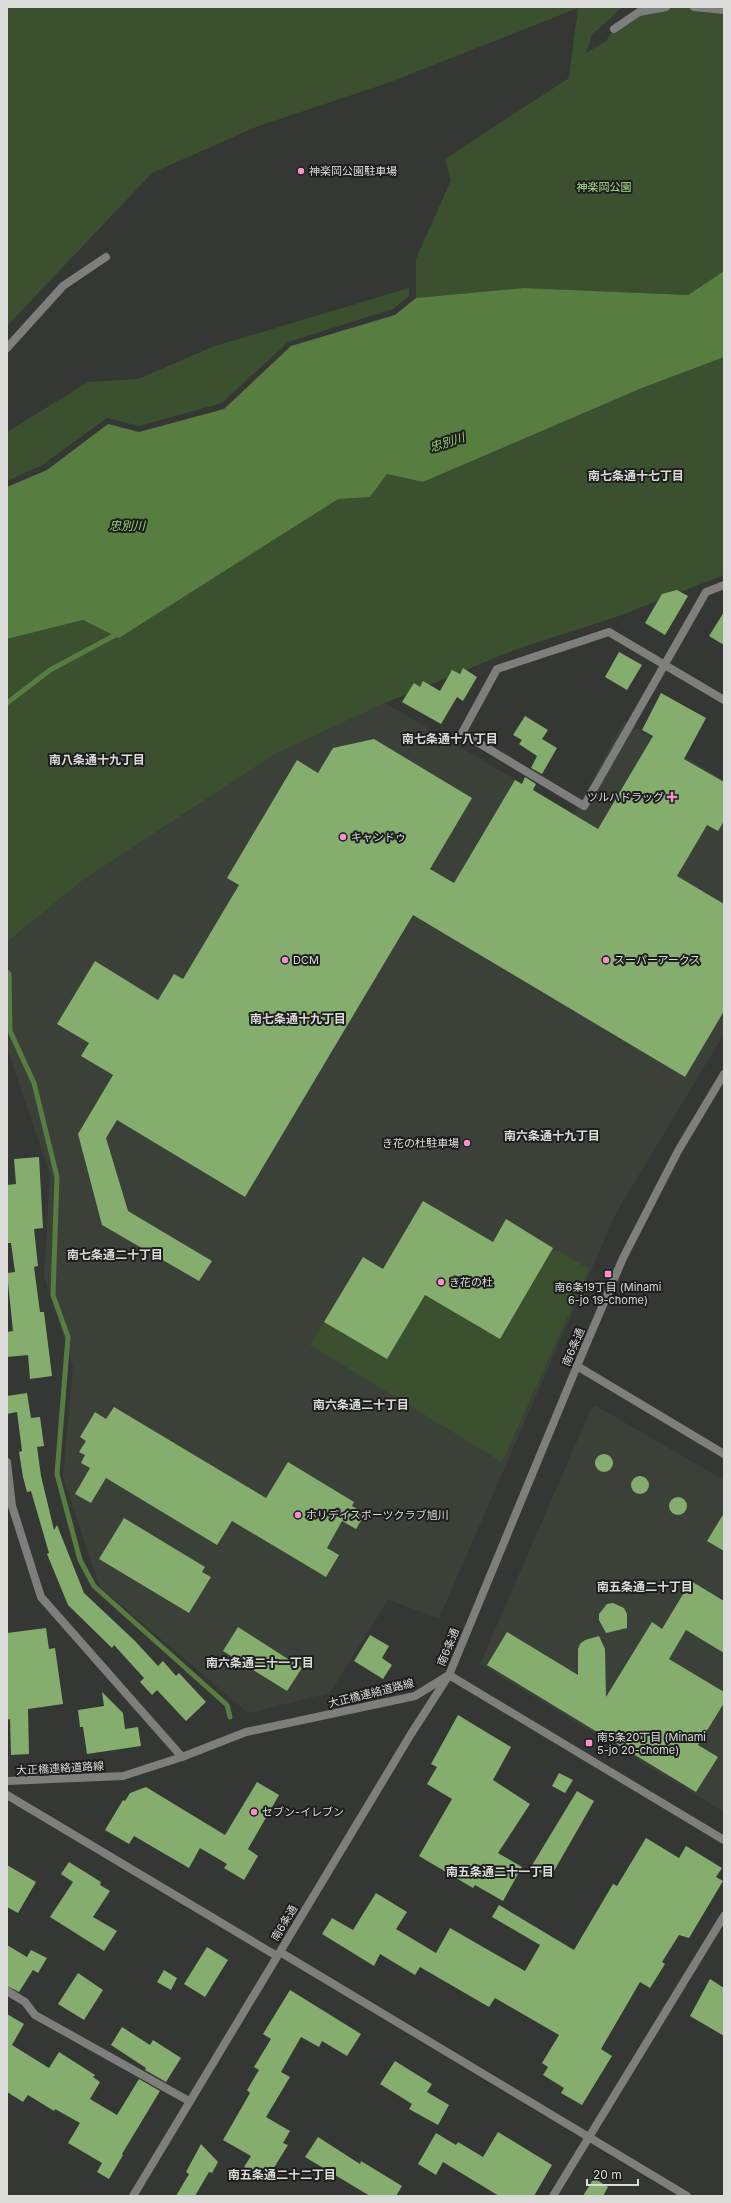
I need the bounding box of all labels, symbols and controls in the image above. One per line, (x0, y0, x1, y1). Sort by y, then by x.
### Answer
place label: 神楽岡公園駐車場 (309, 164, 397, 178)
marker: 神楽岡公園駐車場 (296, 166, 306, 176)
park label: 神楽岡公園 (577, 180, 632, 194)
water label: 忠別川 (428, 429, 468, 455)
district label: 南七条通十七丁目 (588, 468, 684, 483)
water label: 忠別川 (109, 518, 147, 533)
district label: 南七条通十八丁目 (402, 731, 498, 746)
district label: 南八条通十九丁目 (49, 752, 145, 767)
place label: ツルハドラッグ (587, 790, 664, 804)
marker: ツルハドラッグ (667, 792, 677, 802)
place label: キャンドゥ (351, 830, 406, 844)
marker: キャンドゥ (338, 832, 348, 842)
place label: DCM (293, 953, 319, 967)
place label: スーパーアークス (614, 953, 700, 967)
marker: DCM (280, 955, 290, 965)
marker: スーパーアークス (601, 955, 611, 965)
district label: 南七条通十九丁目 (250, 1011, 346, 1026)
district label: 南六条通十九丁目 (504, 1128, 600, 1143)
place label: き花の杜駐車場 (382, 1136, 459, 1150)
marker: き花の杜駐車場 (462, 1138, 472, 1148)
district label: 南七条通二十丁目 (67, 1247, 163, 1262)
marker: 南6条19丁目 (Minami 6-jo 19-chome) (603, 1269, 613, 1279)
place label: き花の杜 (449, 1275, 493, 1289)
marker: き花の杜 (436, 1277, 446, 1287)
place label: 南6条19丁目 (Minami 6-jo 19-chome) (555, 1280, 661, 1307)
street label: 南6条通 (559, 1326, 587, 1368)
district label: 南六条通二十丁目 (313, 1397, 409, 1412)
place label: ホリデイスポーツクラブ旭川 (306, 1508, 448, 1522)
marker: ホリデイスポーツクラブ旭川 (293, 1510, 303, 1520)
district label: 南五条通二十丁目 (597, 1579, 693, 1594)
street label: 南6条通 (434, 1626, 462, 1668)
district label: 南六条通二十一丁目 (206, 1655, 314, 1670)
street label: 大正橋連絡道路線 (327, 1676, 415, 1710)
place label: 南5条20丁目 (Minami 5-jo 20-chome) (597, 1730, 706, 1757)
marker: 南5条20丁目 (Minami 5-jo 20-chome) (584, 1738, 594, 1748)
street label: 大正橋連絡道路線 (16, 1759, 104, 1777)
place label: セブン-イレブン (262, 1805, 344, 1819)
marker: セブン-イレブン (249, 1807, 259, 1817)
district label: 南五条通二十一丁目 (446, 1864, 554, 1879)
street label: 南6条通 (268, 1902, 300, 1944)
scale bar (587, 2161, 638, 2187)
district label: 南五条通二十二丁目 (228, 2167, 336, 2182)
text: 20 m (593, 2167, 622, 2182)

